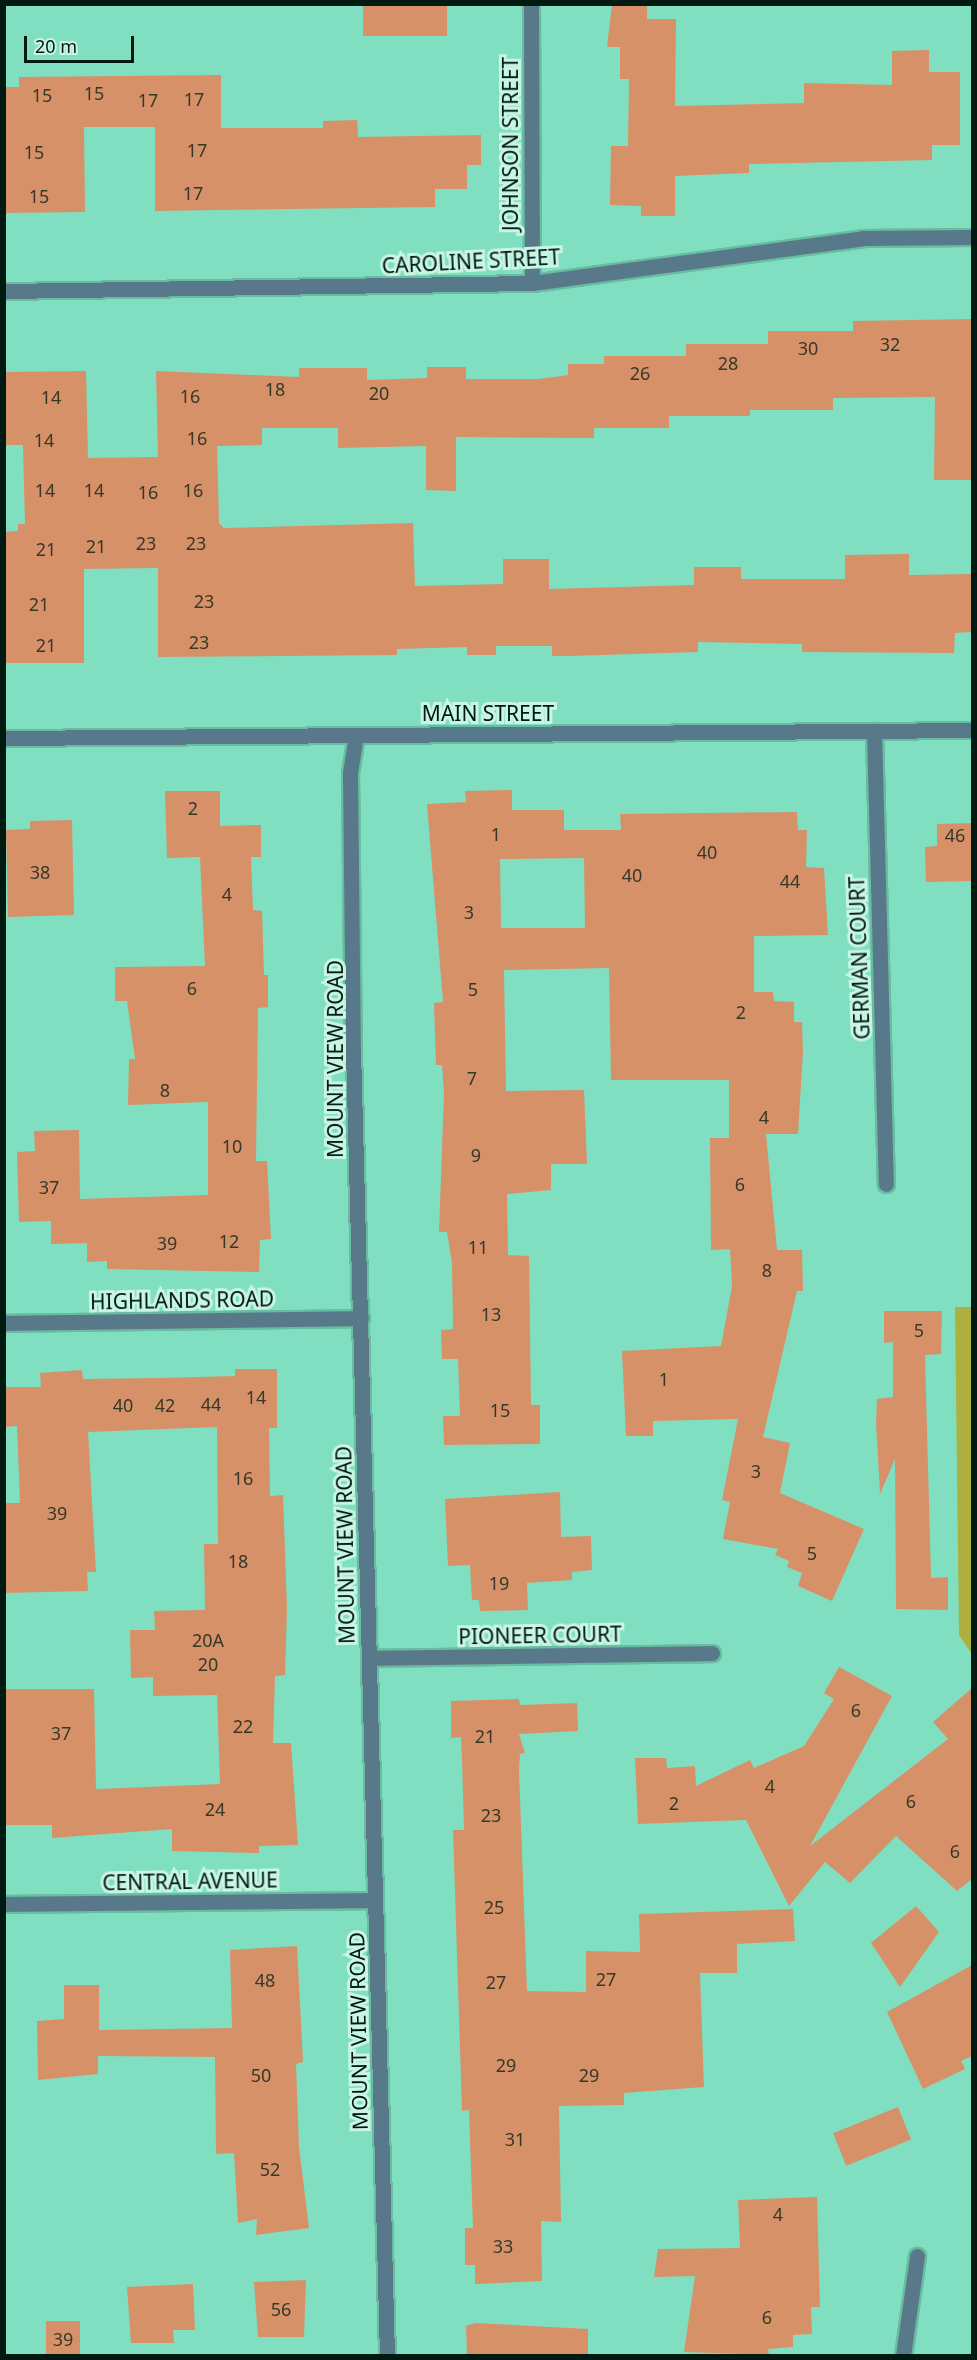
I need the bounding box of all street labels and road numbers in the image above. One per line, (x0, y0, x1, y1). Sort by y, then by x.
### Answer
street label: JOHNSON STREET (497, 57, 523, 231)
street label: CAROLINE STREET (381, 244, 561, 278)
street label: MAIN STREET (422, 700, 554, 726)
street label: GERMAN COURT (844, 876, 874, 1040)
street label: MOUNT VIEW ROAD (322, 960, 348, 1158)
street label: HIGHLANDS ROAD (90, 1286, 274, 1314)
street label: MOUNT VIEW ROAD (331, 1446, 359, 1644)
street label: PIONEER COURT (458, 1621, 622, 1649)
street label: CENTRAL AVENUE (102, 1867, 278, 1895)
street label: MOUNT VIEW ROAD (344, 1932, 372, 2130)

